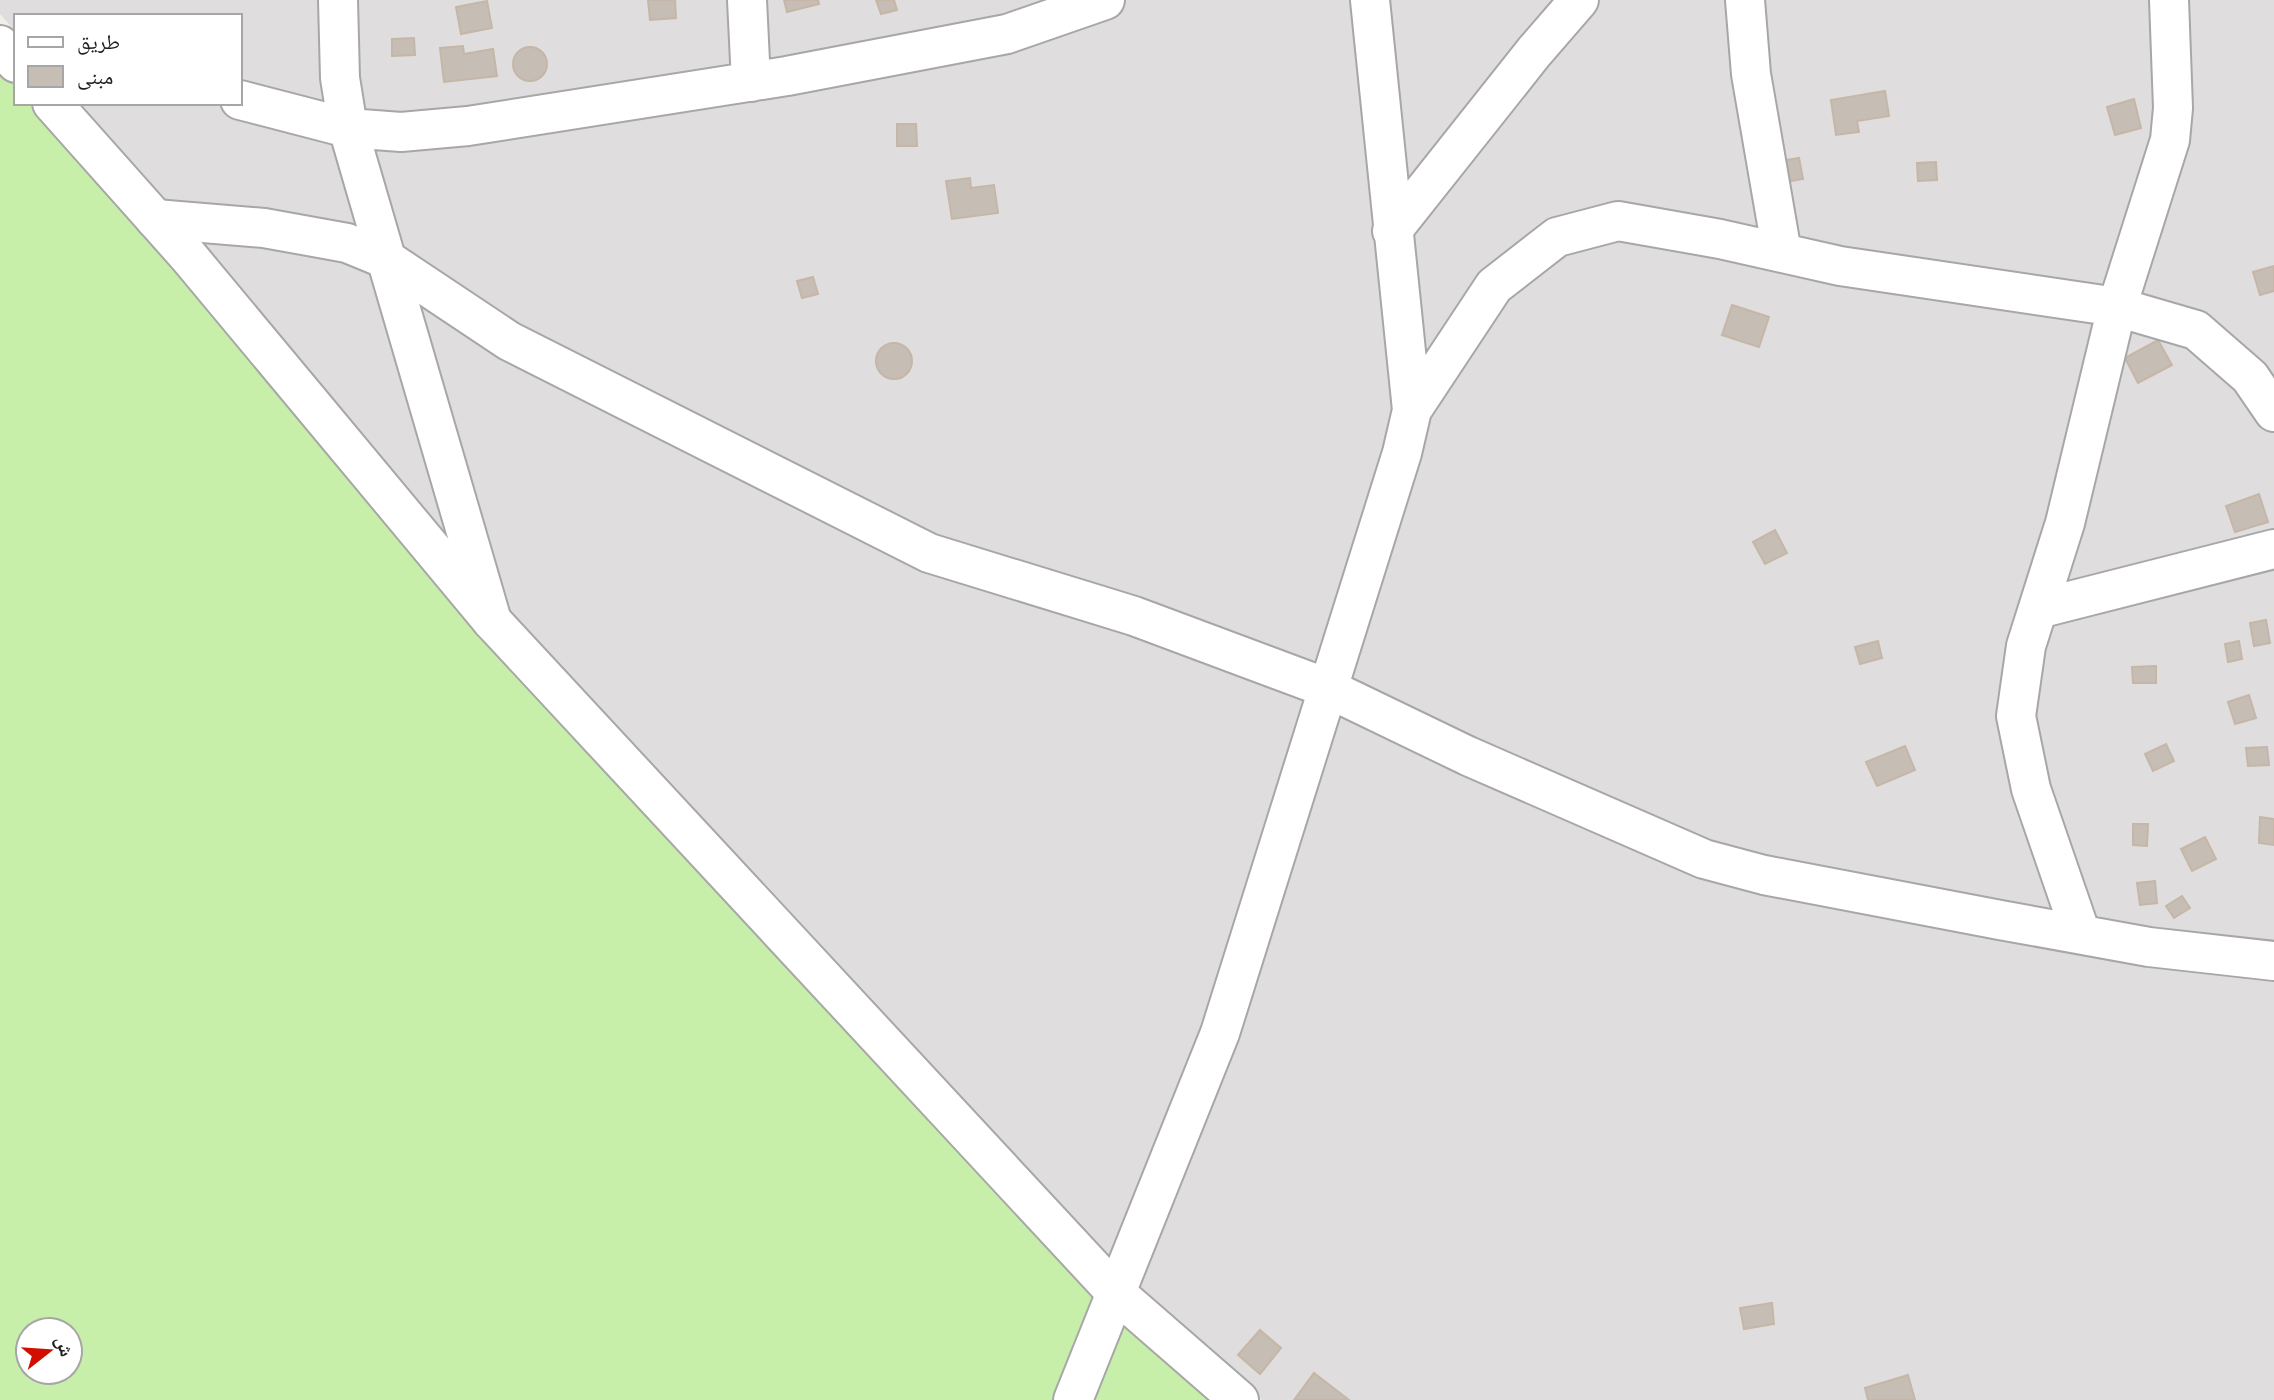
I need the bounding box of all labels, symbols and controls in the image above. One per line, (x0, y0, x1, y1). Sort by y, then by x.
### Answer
legend (14, 14, 242, 105)
text: طريق (77, 28, 120, 55)
text: مبنى (77, 63, 113, 90)
north arrow (14, 1316, 84, 1386)
text: ش (51, 1333, 80, 1359)

